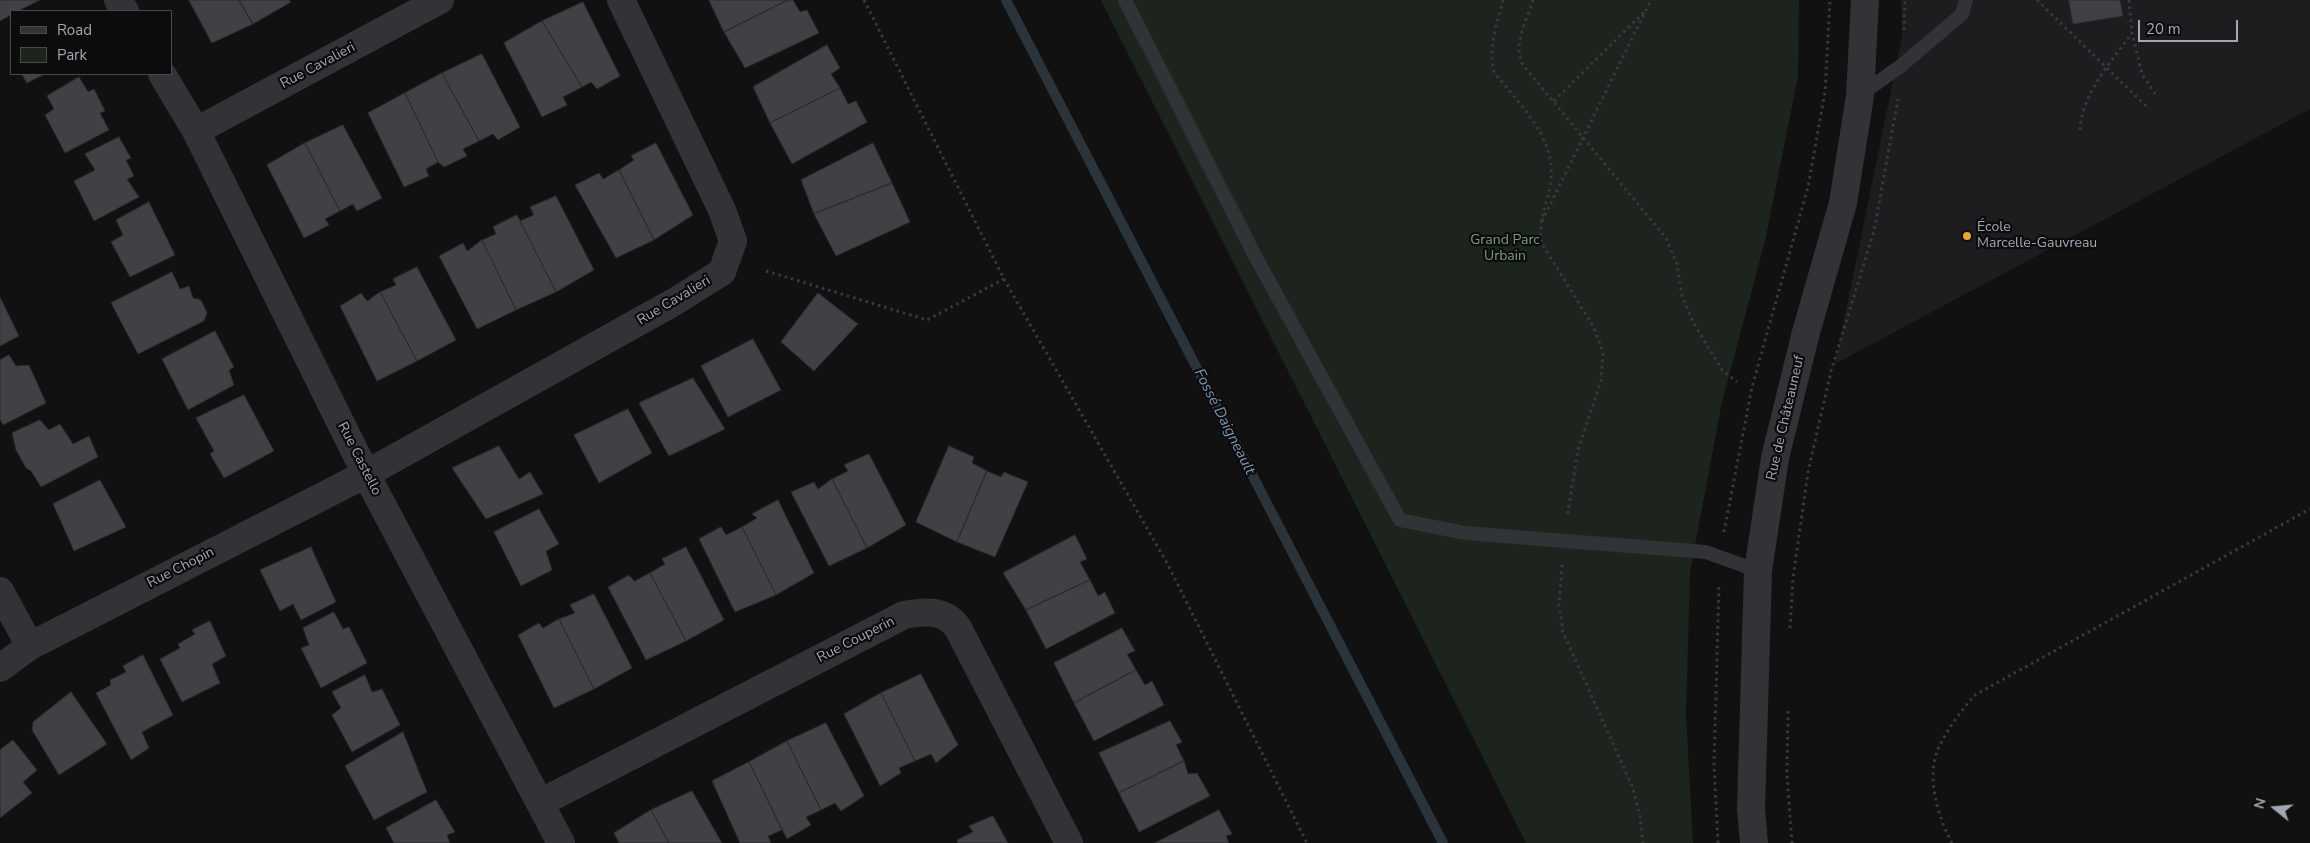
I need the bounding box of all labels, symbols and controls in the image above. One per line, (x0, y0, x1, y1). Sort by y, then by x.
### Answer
legend (10, 10, 172, 75)
scale bar (2140, 10, 2240, 42)
text: 20 m (2146, 19, 2181, 39)
text: Road (57, 20, 92, 40)
street label: Rue Cavalieri (278, 39, 358, 93)
text: Park (57, 45, 87, 65)
place label: École Marcelle-Gauvreau (1977, 220, 2097, 252)
marker: École Marcelle-Gauvreau (1961, 230, 1973, 242)
park label: Grand Parc Urbain (1470, 233, 1540, 266)
street label: Rue Cavalieri (634, 273, 714, 329)
street label: Rue de Châteauneuf (1763, 354, 1809, 482)
water label: Fossé Daigneault (1190, 366, 1258, 478)
street label: Rue Castello (333, 420, 385, 498)
street label: Rue Chopin (145, 544, 217, 592)
street label: Rue Couperin (814, 613, 898, 667)
north arrow (2250, 783, 2300, 833)
text: N (2250, 796, 2271, 811)

